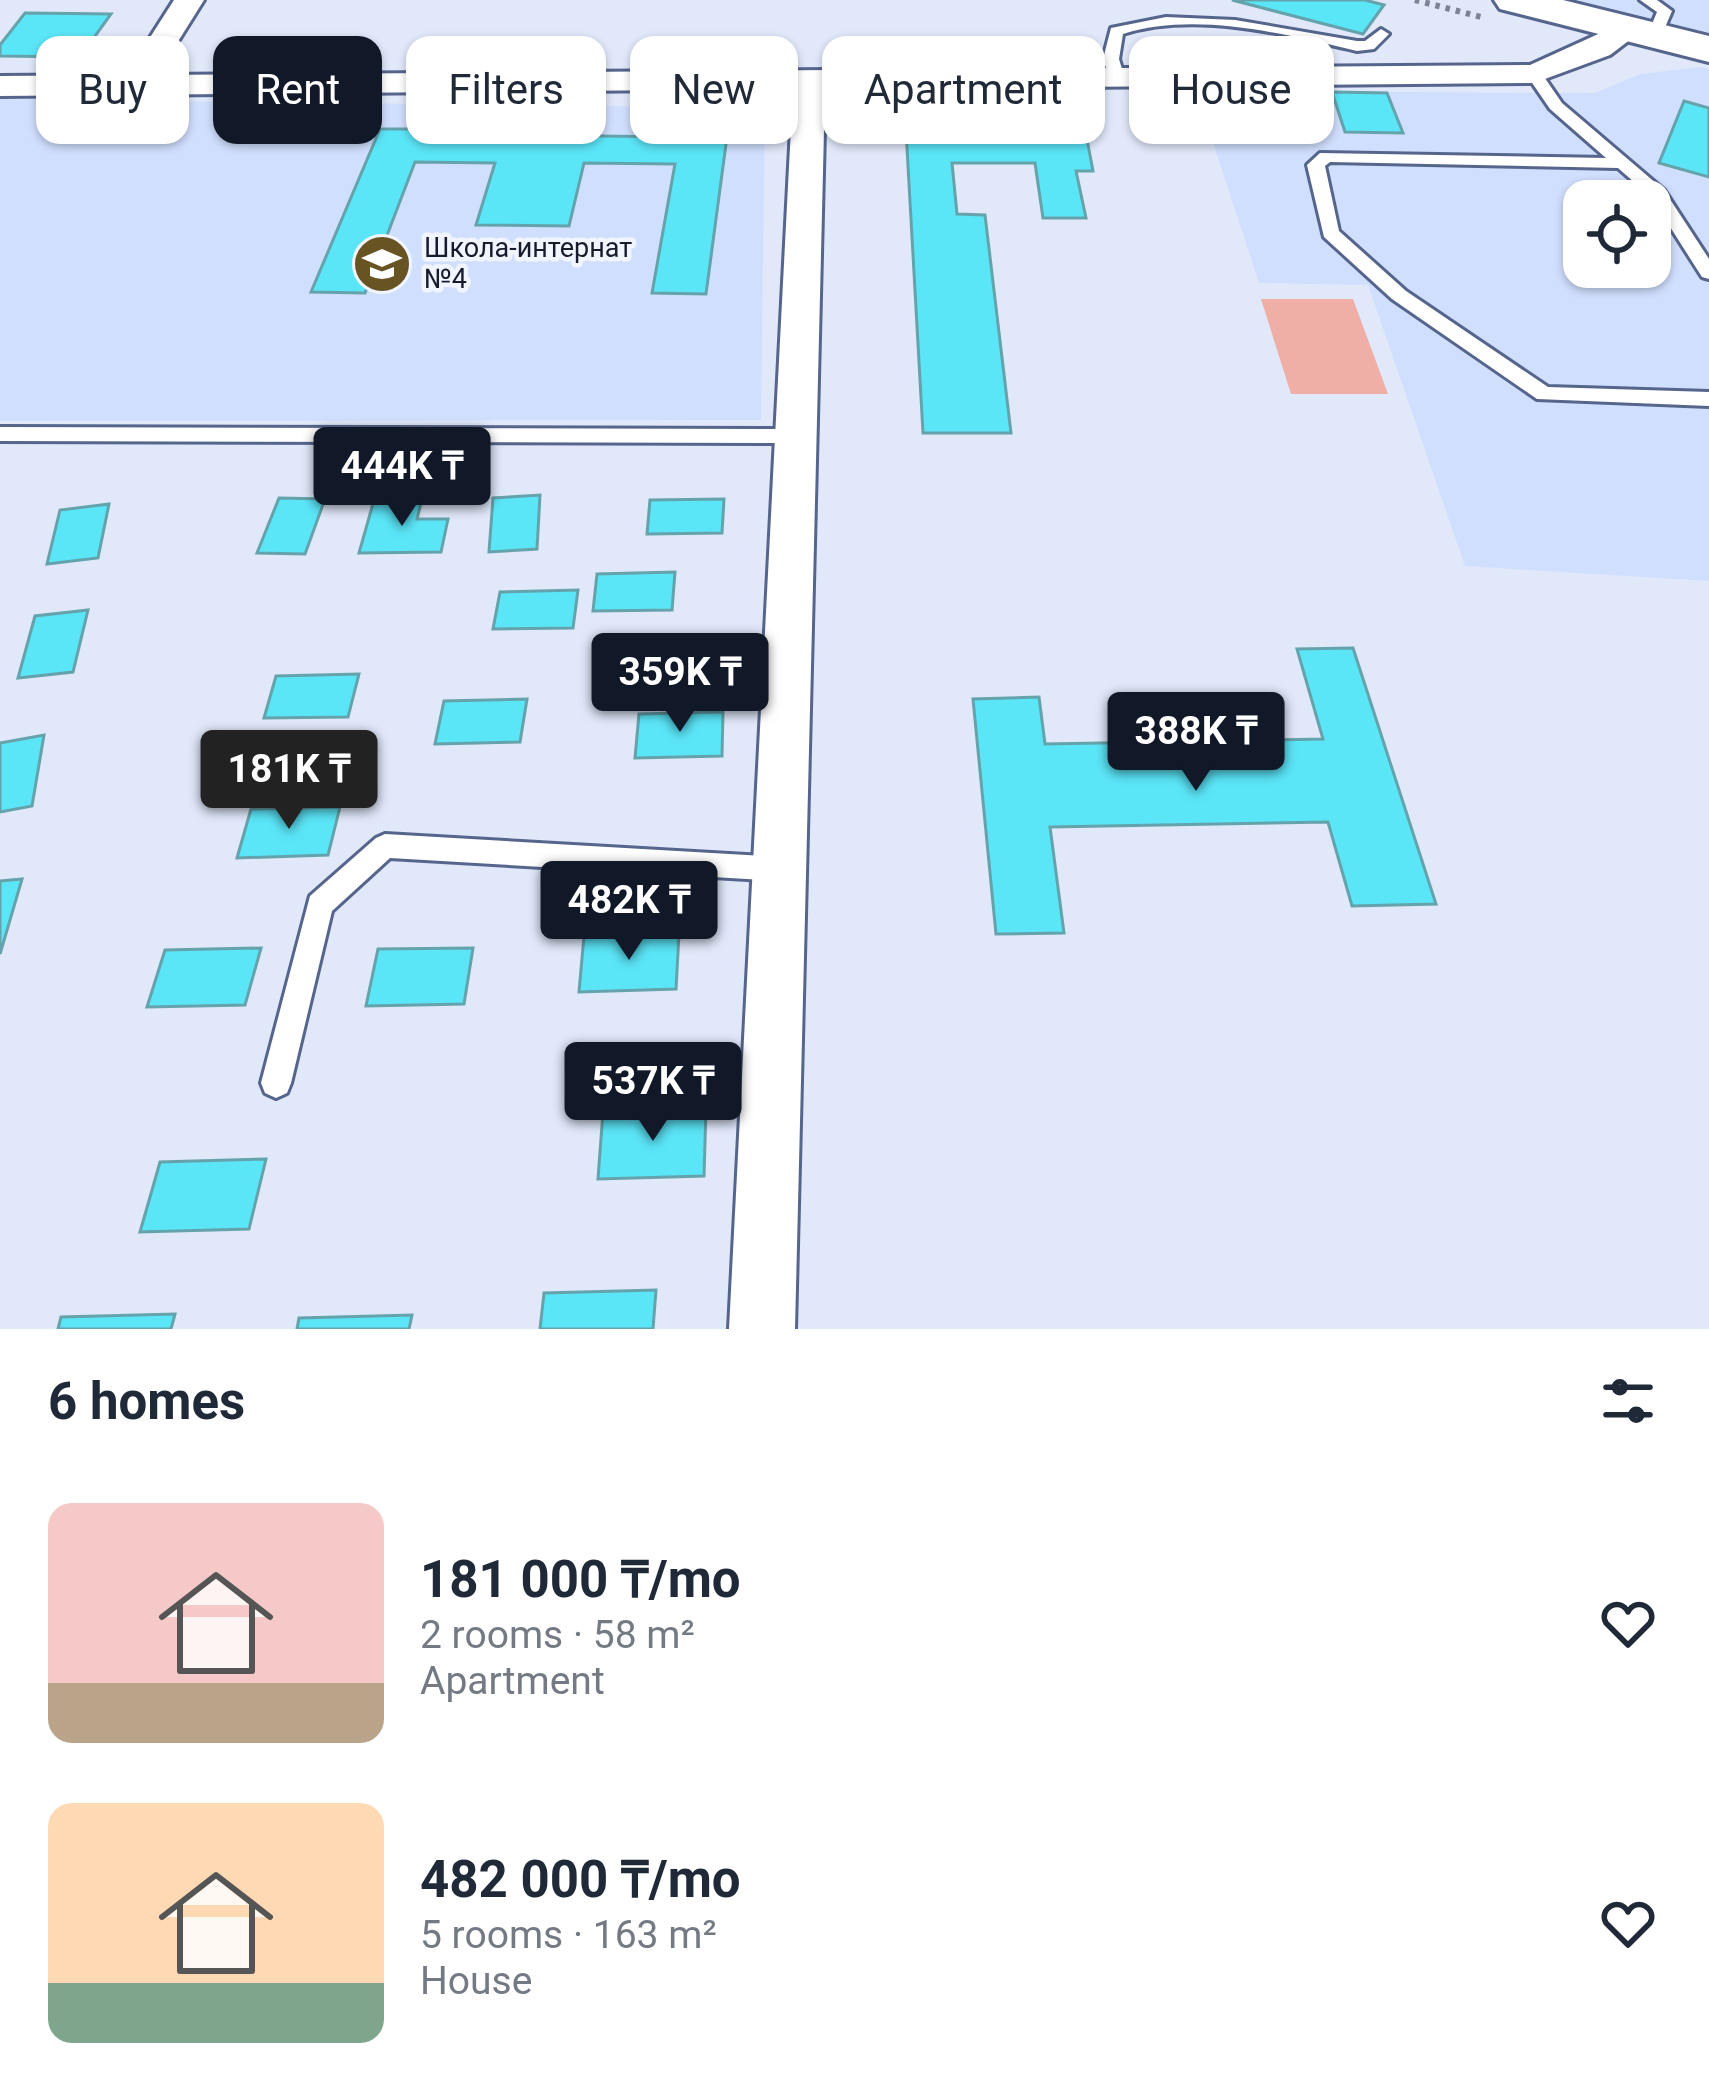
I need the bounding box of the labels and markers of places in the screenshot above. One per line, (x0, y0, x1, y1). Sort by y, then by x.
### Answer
place label: Школа-интернат №4 (424, 232, 632, 295)
school or university icon: Школа-интернат №4 (351, 233, 413, 295)
pin: 444K ₸ (304, 427, 500, 529)
pin: 359K ₸ (582, 633, 778, 735)
pin: 388K ₸ (1098, 692, 1294, 794)
pin: 181K ₸ (191, 730, 387, 832)
pin: 482K ₸ (531, 861, 727, 963)
pin: 537K ₸ (555, 1042, 751, 1144)

